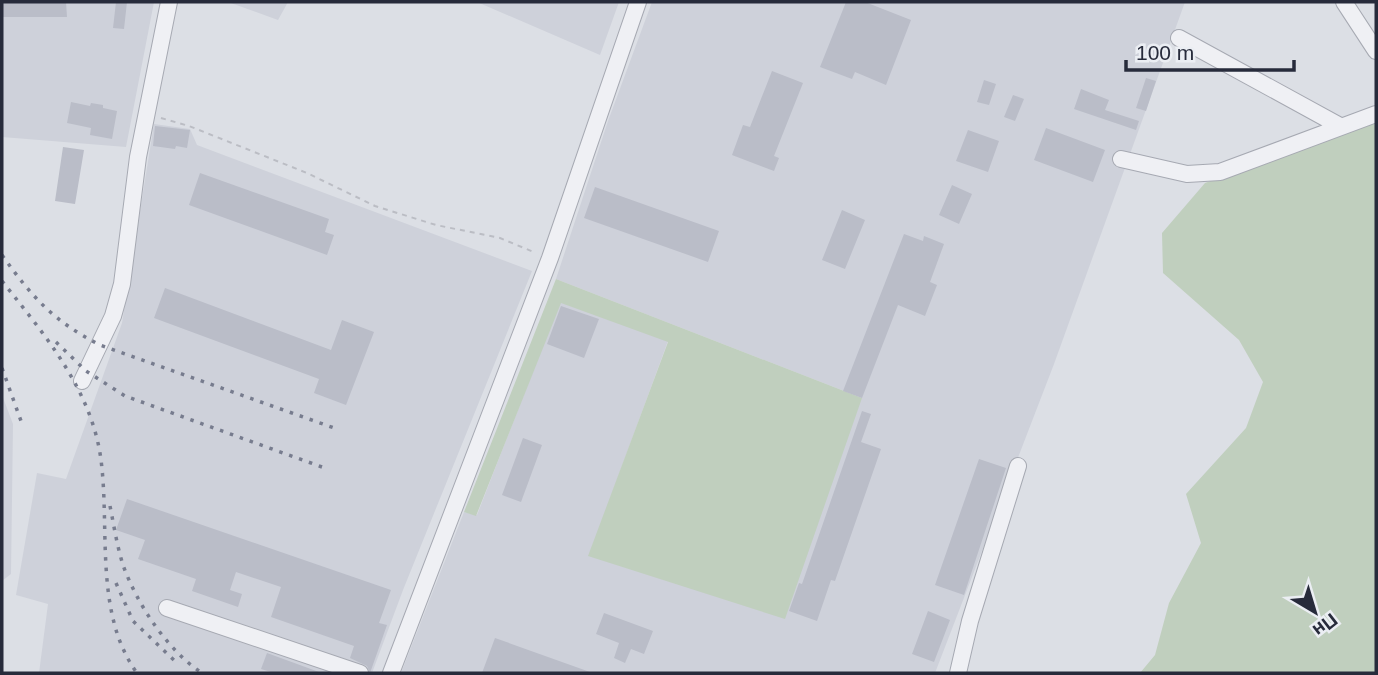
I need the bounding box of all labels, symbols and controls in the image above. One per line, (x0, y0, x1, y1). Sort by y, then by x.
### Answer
scale bar (1126, 28, 1294, 72)
text: 100 m (1136, 41, 1194, 64)
north arrow (1280, 577, 1350, 647)
text: Пн (1309, 609, 1342, 641)

